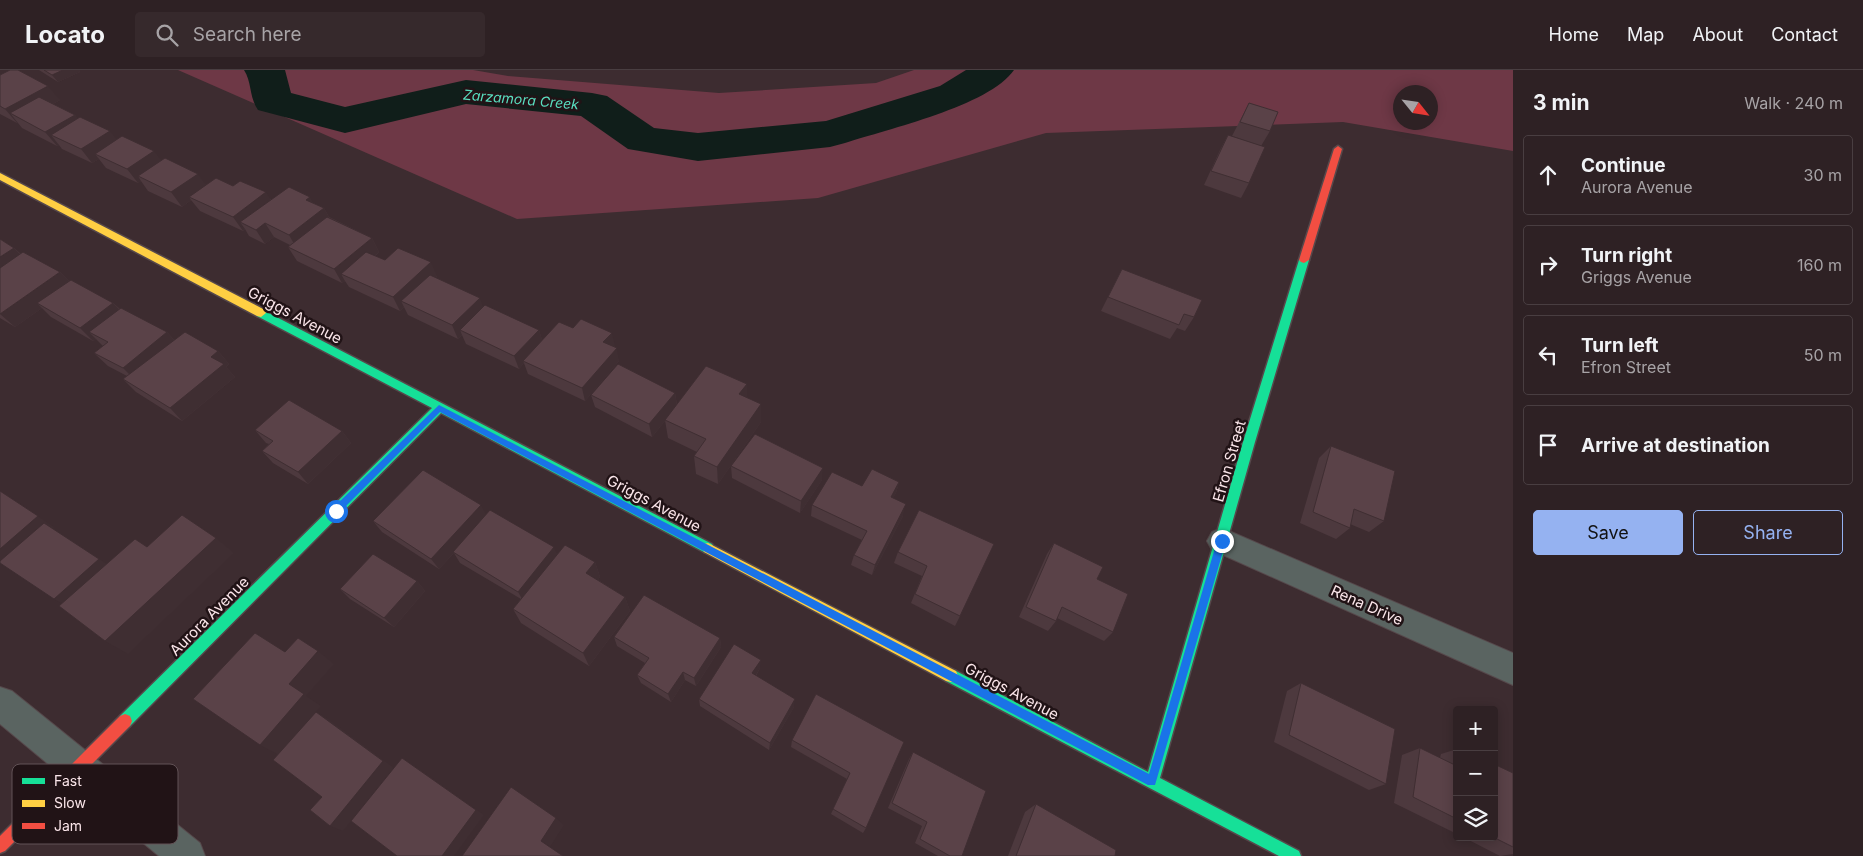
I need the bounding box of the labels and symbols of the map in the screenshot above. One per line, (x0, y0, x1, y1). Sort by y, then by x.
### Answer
water label: Zarzamora Creek (462, 85, 580, 113)
north arrow (1393, 85, 1438, 130)
street label: Griggs Avenue (245, 282, 345, 348)
street label: Efron Street (1208, 418, 1250, 504)
street label: Griggs Avenue (604, 470, 704, 536)
route start (325, 500, 348, 523)
route end (1211, 530, 1234, 553)
street label: Aurora Avenue (165, 572, 253, 660)
street label: Rena Drive (1328, 581, 1406, 629)
street label: Griggs Avenue (962, 658, 1062, 724)
legend (12, 764, 178, 844)
text: Fast (54, 772, 82, 789)
text: Slow (54, 794, 86, 811)
text: Jam (54, 817, 82, 834)

